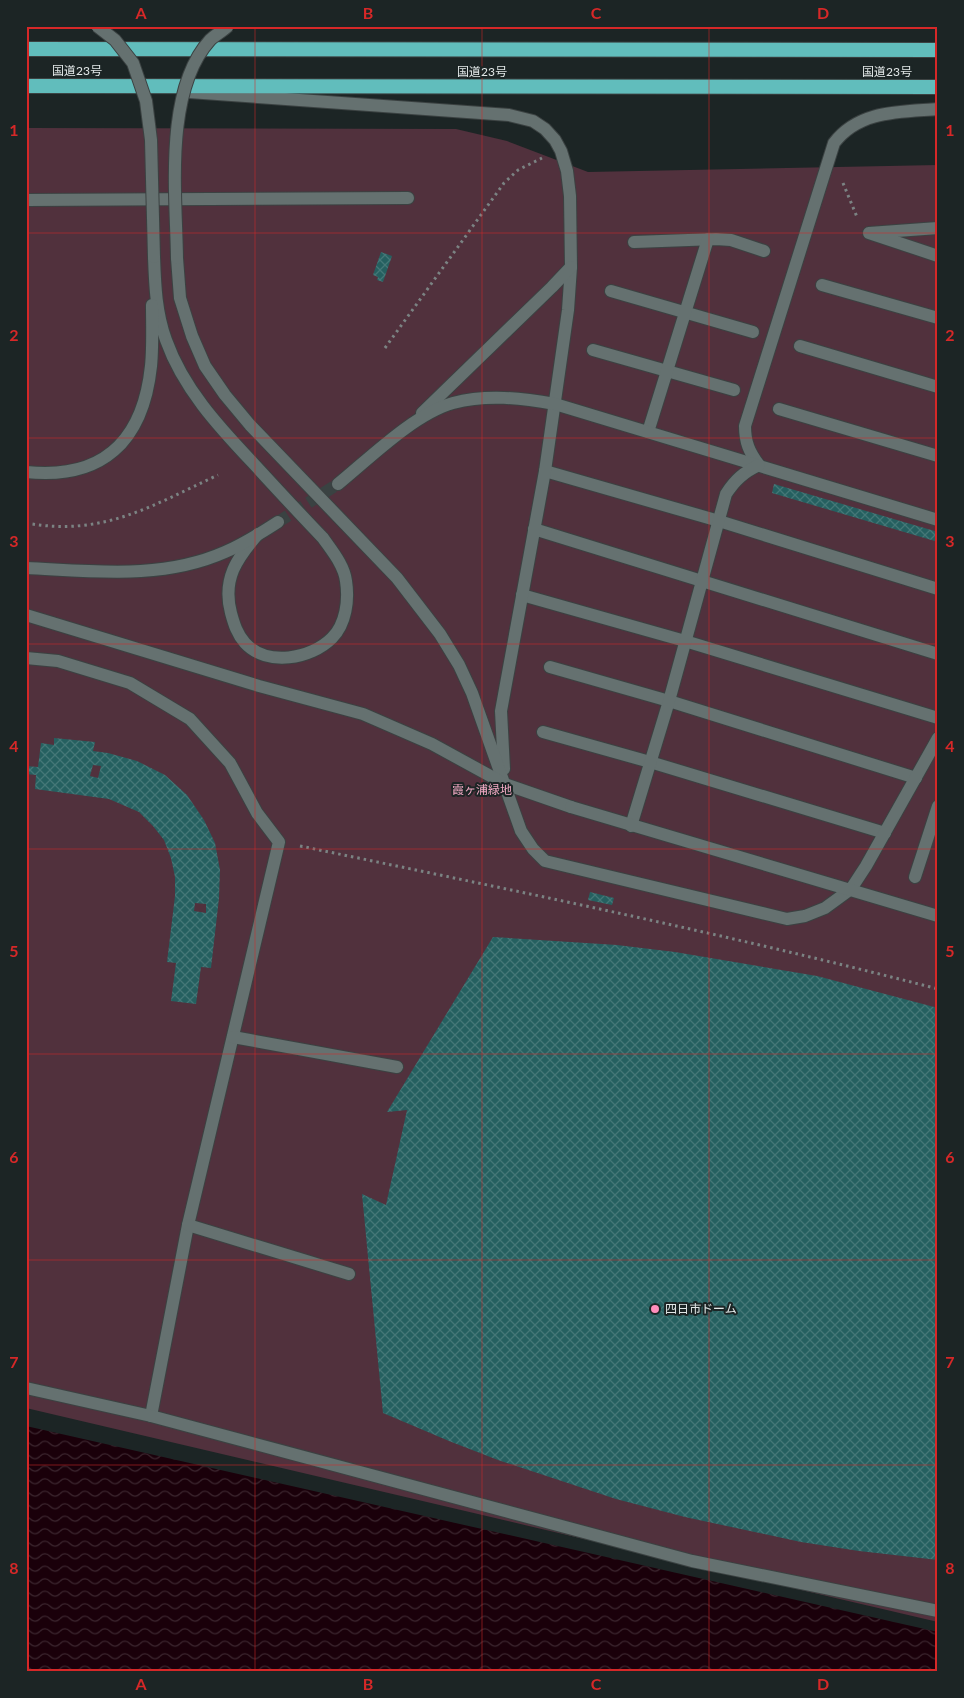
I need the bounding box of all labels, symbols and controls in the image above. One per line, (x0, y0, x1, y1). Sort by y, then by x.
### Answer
text: A (134, 3, 147, 22)
text: B (363, 3, 373, 22)
text: C (591, 3, 602, 22)
text: D (817, 3, 829, 22)
street label: 国道23号 (52, 63, 102, 78)
street label: 国道23号 (457, 64, 507, 79)
street label: 国道23号 (862, 64, 912, 79)
text: 1 (9, 120, 19, 139)
text: 1 (945, 120, 955, 139)
text: 2 (9, 325, 19, 344)
text: 2 (945, 325, 955, 344)
text: 3 (9, 531, 19, 550)
text: 3 (945, 531, 955, 550)
text: 4 (9, 736, 19, 755)
text: 4 (945, 736, 955, 755)
park label: 霞ヶ浦緑地 (452, 782, 512, 797)
text: 5 (9, 941, 19, 960)
text: 5 (945, 941, 955, 960)
text: 6 (9, 1147, 19, 1166)
text: 6 (945, 1147, 955, 1166)
place label: 四日市ドーム (665, 1301, 737, 1316)
marker: 四日市ドーム (649, 1303, 661, 1315)
text: 7 (9, 1352, 19, 1371)
text: 7 (945, 1352, 955, 1371)
text: 8 (9, 1558, 19, 1577)
text: 8 (945, 1558, 955, 1577)
text: A (134, 1674, 147, 1693)
text: B (363, 1674, 373, 1693)
text: C (591, 1674, 602, 1693)
text: D (817, 1674, 829, 1693)

